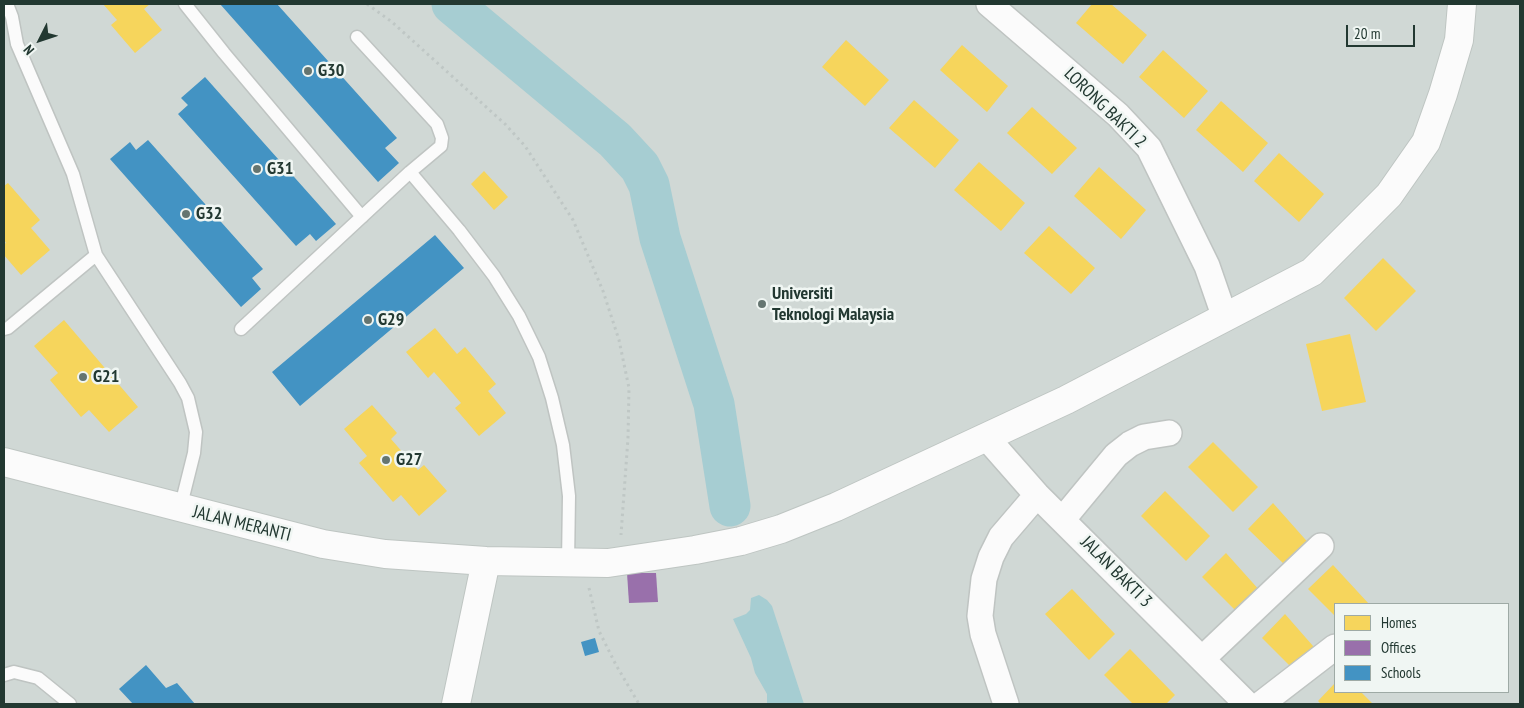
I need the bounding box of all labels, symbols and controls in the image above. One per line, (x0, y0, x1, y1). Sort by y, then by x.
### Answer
north arrow (15, 15, 65, 65)
scale bar (1349, 15, 1418, 47)
text: 20 m (1354, 24, 1380, 43)
text: N (19, 41, 38, 59)
place label: G30 (318, 60, 344, 82)
street label: LORONG BAKTI 2 (1059, 63, 1151, 153)
marker: G30 (302, 65, 314, 77)
place label: G31 (267, 158, 293, 180)
marker: G31 (251, 163, 263, 175)
place label: G32 (196, 203, 222, 225)
marker: G32 (180, 208, 192, 220)
place label: Universiti Teknologi Malaysia (772, 283, 894, 326)
marker: Universiti Teknologi Malaysia (756, 298, 768, 310)
place label: G29 (378, 309, 404, 331)
marker: G29 (362, 314, 374, 326)
place label: G21 (93, 366, 119, 388)
marker: G21 (77, 371, 89, 383)
place label: G27 (396, 449, 422, 471)
marker: G27 (380, 454, 392, 466)
street label: JALAN MERANTI (191, 501, 293, 547)
street label: JALAN BAKTI 3 (1076, 532, 1156, 612)
legend (1334, 603, 1509, 693)
text: Homes (1381, 613, 1417, 632)
text: Offices (1381, 638, 1416, 657)
text: Schools (1381, 663, 1421, 682)

